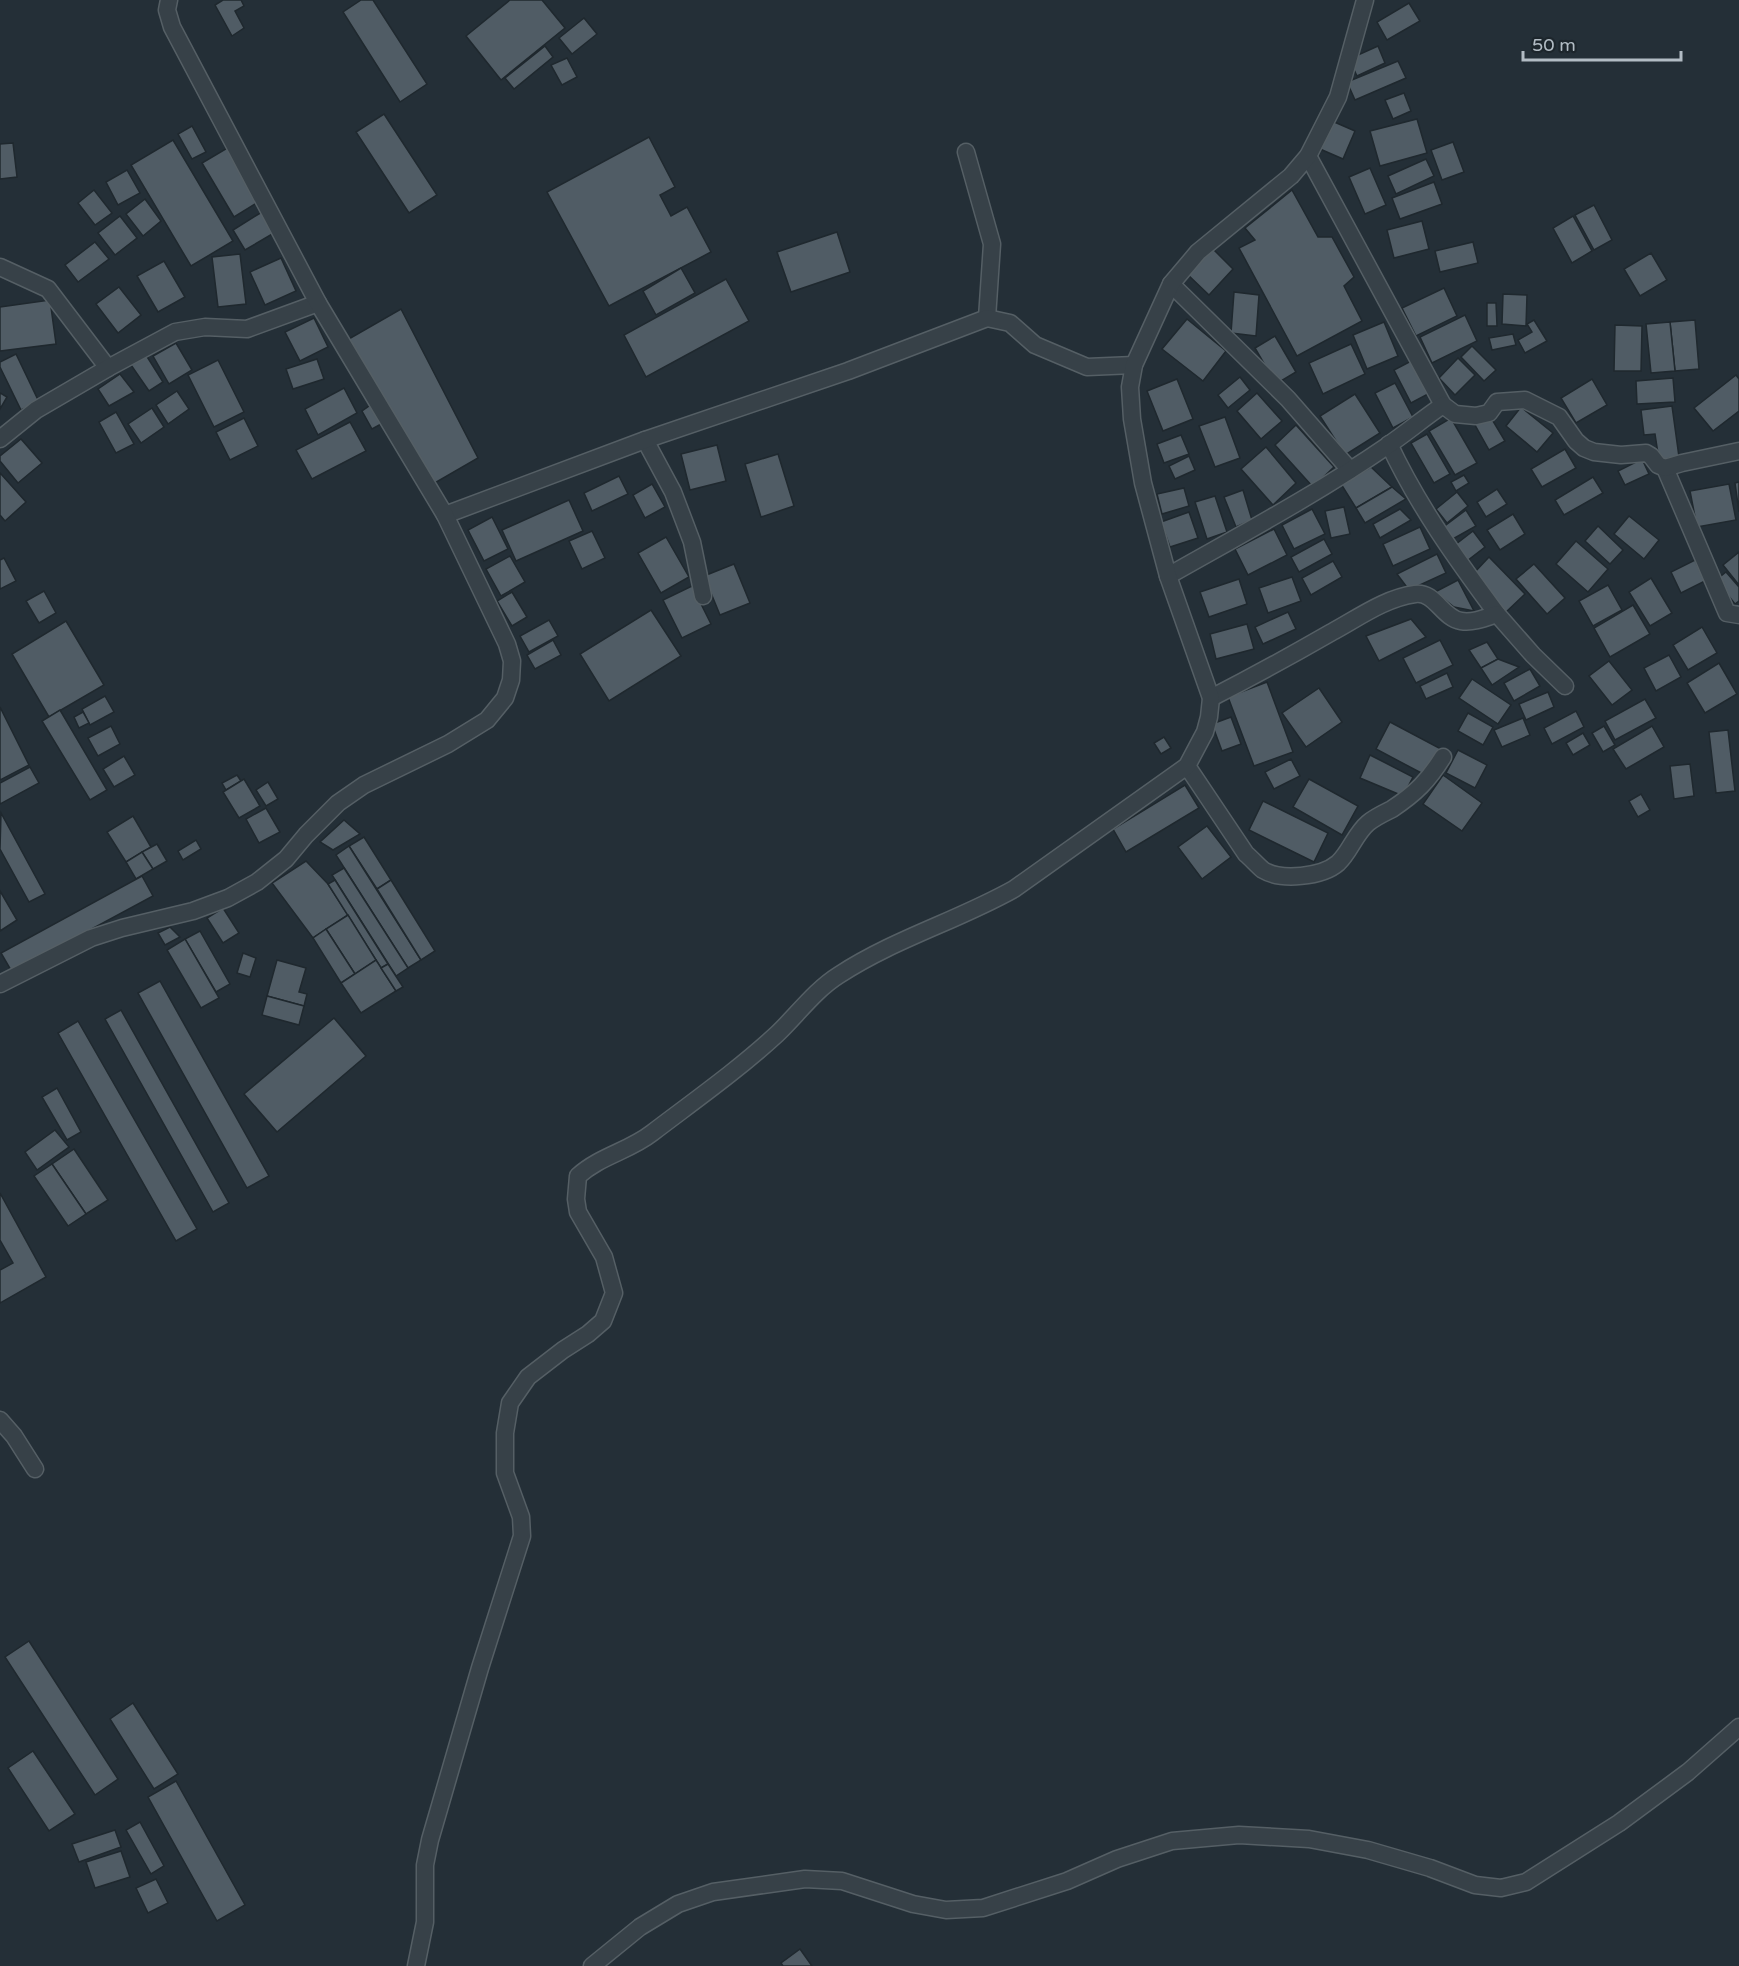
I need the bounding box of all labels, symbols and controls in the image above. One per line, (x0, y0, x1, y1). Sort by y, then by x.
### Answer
scale bar (1523, 24, 1680, 62)
text: 50 m (1532, 34, 1576, 56)

